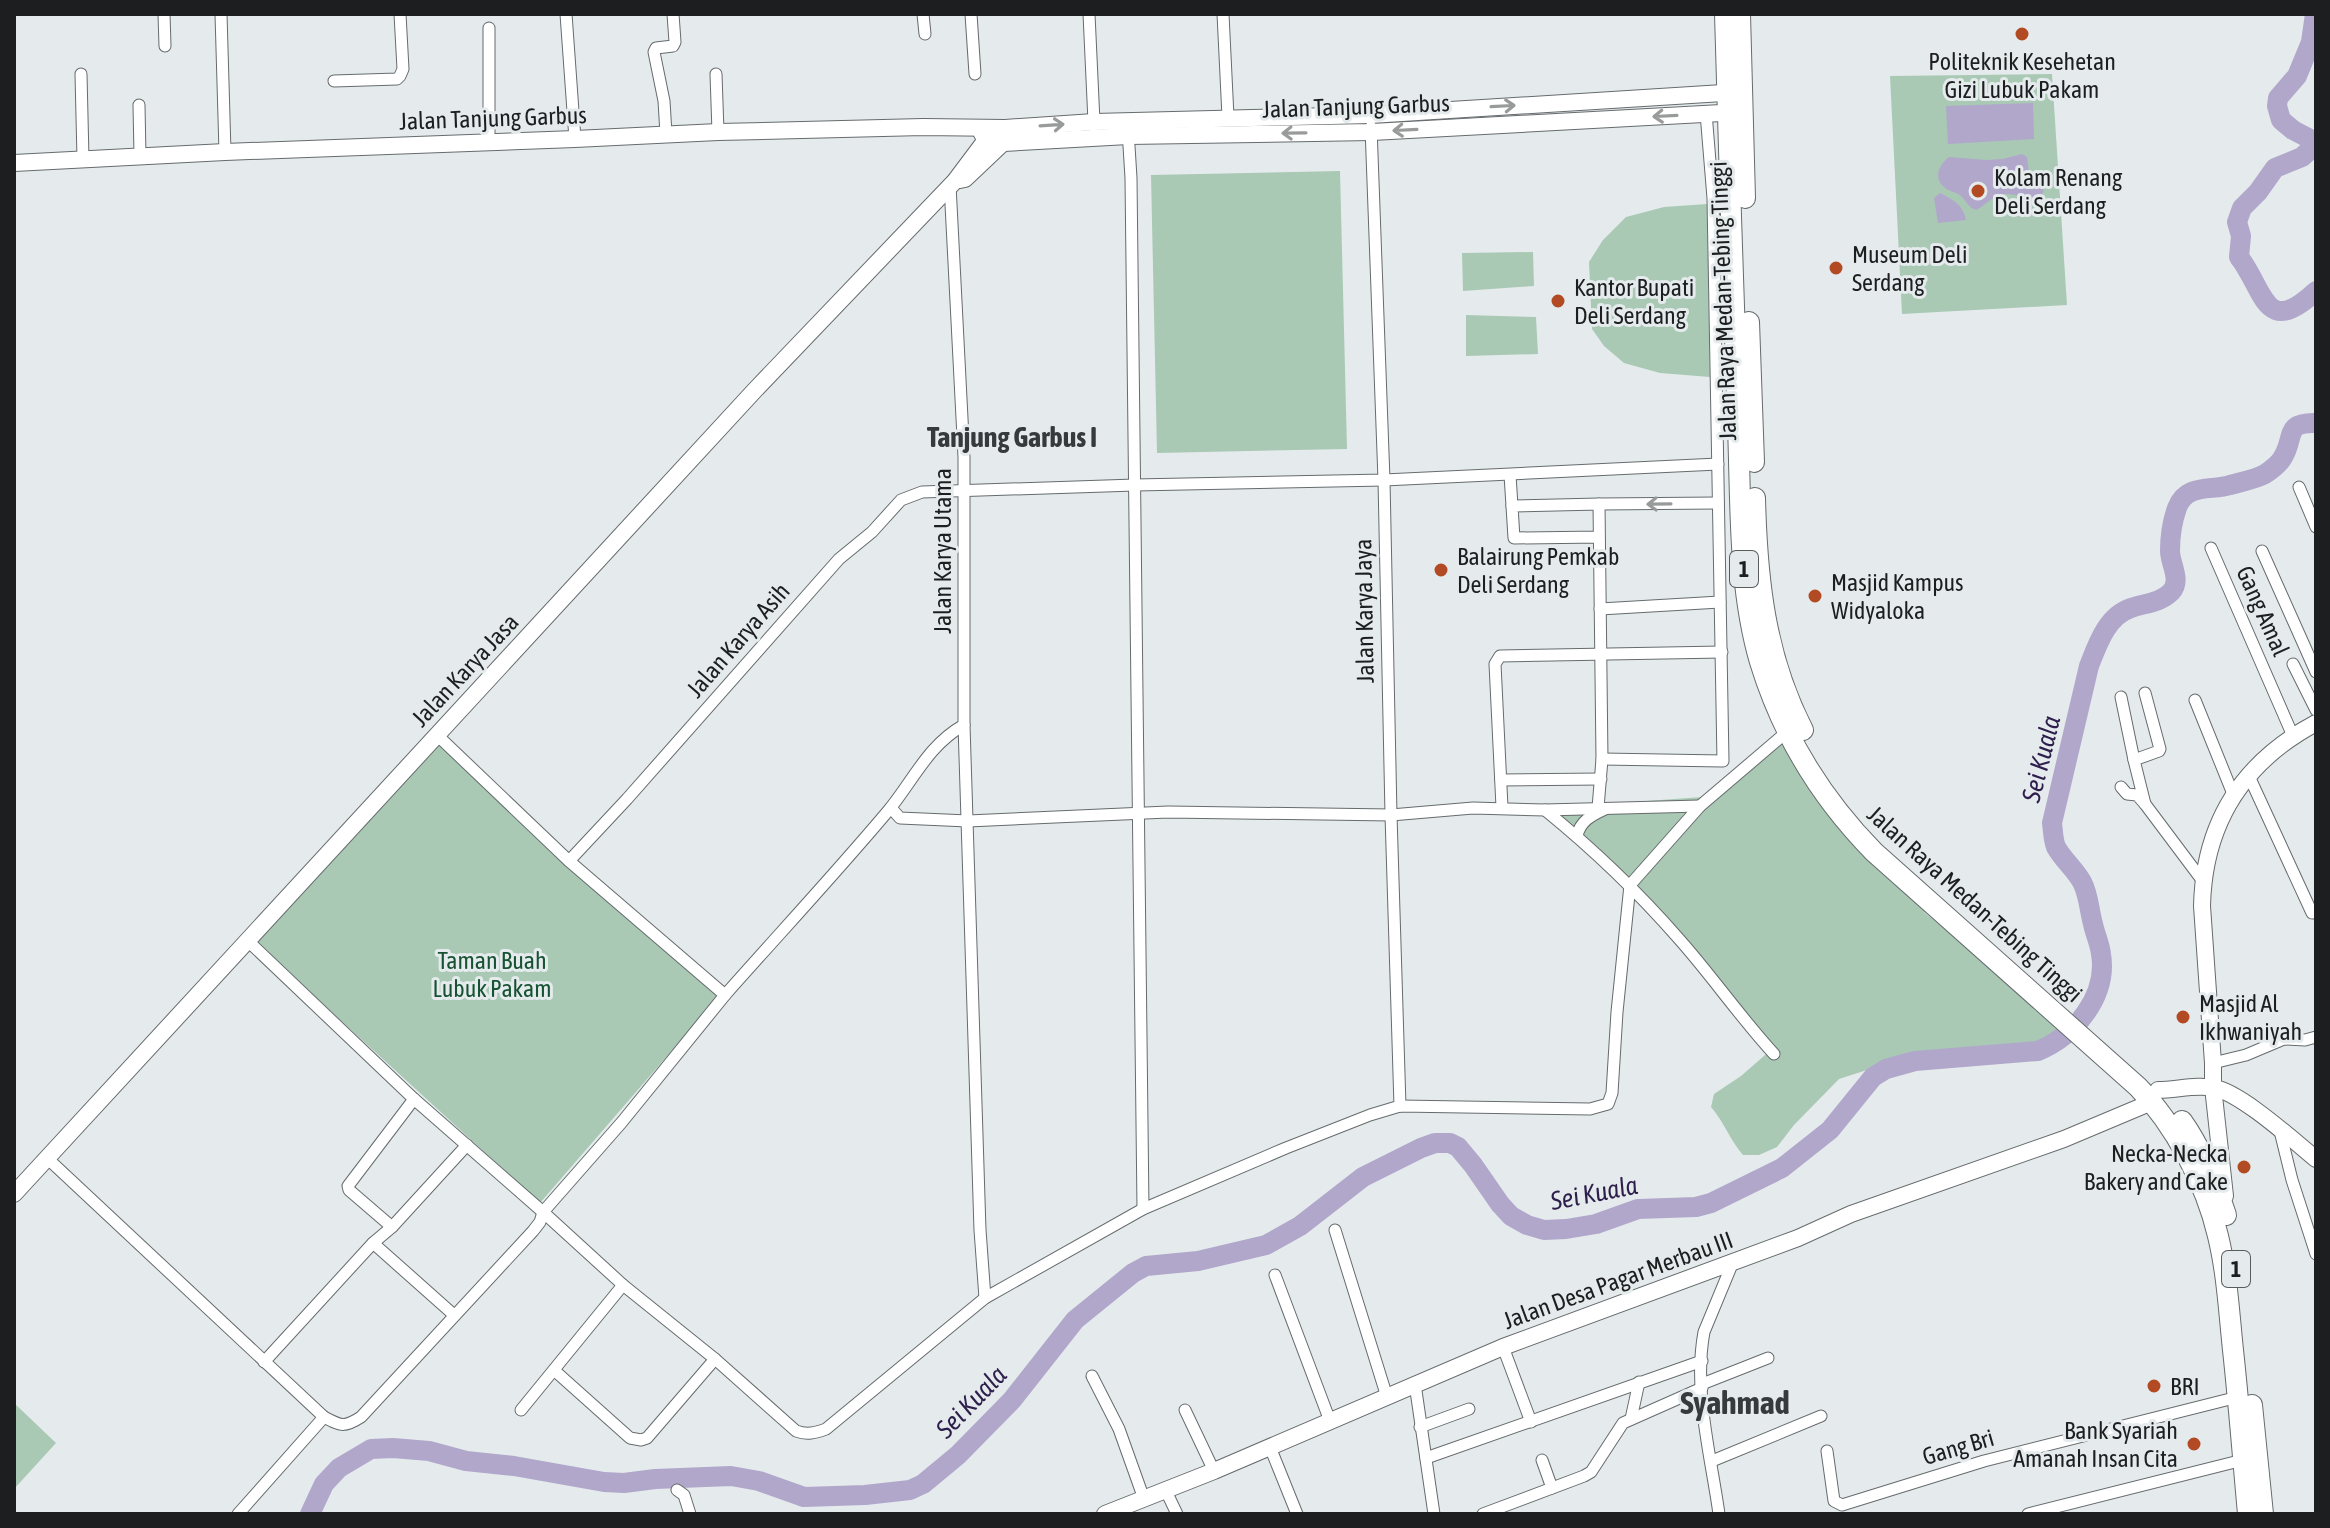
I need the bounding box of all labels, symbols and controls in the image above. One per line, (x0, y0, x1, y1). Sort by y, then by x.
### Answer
marker: Politeknik Kesehetan Gizi Lubuk Pakam (2013, 25, 2031, 43)
place label: Politeknik Kesehetan Gizi Lubuk Pakam (1928, 48, 2116, 103)
street label: Jalan Tanjung Garbus (1262, 89, 1450, 123)
one-way arrow (1489, 99, 1516, 114)
street label: Jalan Tanjung Garbus (399, 101, 587, 135)
one-way arrow (1652, 108, 1679, 123)
one-way arrow (1038, 117, 1065, 132)
one-way arrow (1392, 123, 1419, 138)
one-way arrow (1281, 125, 1308, 141)
street label: Jalan Raya Medan-Tebing Tinggi (1705, 161, 1741, 441)
place label: Kolam Renang Deli Serdang (1994, 164, 2123, 219)
marker: Kolam Renang Deli Serdang (1969, 182, 1987, 200)
place label: Museum Deli Serdang (1852, 241, 1967, 296)
marker: Museum Deli Serdang (1827, 259, 1845, 277)
place label: Kantor Bupati Deli Serdang (1574, 274, 1694, 329)
marker: Kantor Bupati Deli Serdang (1549, 292, 1567, 310)
district label: Tanjung Garbus I (927, 421, 1097, 453)
street label: Jalan Karya Utama (929, 468, 956, 634)
one-way arrow (1646, 496, 1673, 511)
street label: Jalan Karya Jaya (1349, 538, 1379, 684)
place label: Balairung Pemkab Deli Serdang (1457, 543, 1619, 598)
road number: 1 (1730, 551, 1758, 587)
marker: Balairung Pemkab Deli Serdang (1432, 561, 1450, 579)
street label: Gang Amal (2231, 562, 2295, 661)
place label: Masjid Kampus Widyaloka (1831, 569, 1964, 624)
street label: Jalan Karya Asih (681, 577, 795, 703)
marker: Masjid Kampus Widyaloka (1806, 587, 1824, 605)
street label: Jalan Karya Jasa (406, 608, 524, 732)
water label: Sei Kuala (2016, 713, 2066, 806)
street label: Jalan Raya Medan-Tebing Tinggi (1862, 800, 2088, 1008)
park label: Taman Buah Lubuk Pakam (432, 947, 552, 1002)
place label: Masjid Al Ikhwaniyah (2199, 990, 2302, 1045)
marker: Masjid Al Ikhwaniyah (2174, 1008, 2192, 1026)
place label: Necka-Necka Bakery and Cake (2084, 1140, 2228, 1195)
marker: Necka-Necka Bakery and Cake (2235, 1158, 2253, 1176)
water label: Sei Kuala (1547, 1170, 1640, 1216)
street label: Jalan Desa Pagar Merbau III (1500, 1226, 1736, 1334)
road number: 1 (2222, 1251, 2250, 1287)
water label: Sei Kuala (929, 1360, 1012, 1445)
place label: BRI (2170, 1373, 2200, 1400)
marker: BRI (2145, 1377, 2163, 1395)
district label: Syahmad (1680, 1384, 1790, 1421)
place label: Bank Syariah Amanah Insan Cita (2013, 1417, 2178, 1472)
street label: Gang Bri (1919, 1424, 1997, 1470)
marker: Bank Syariah Amanah Insan Cita (2185, 1435, 2203, 1453)

